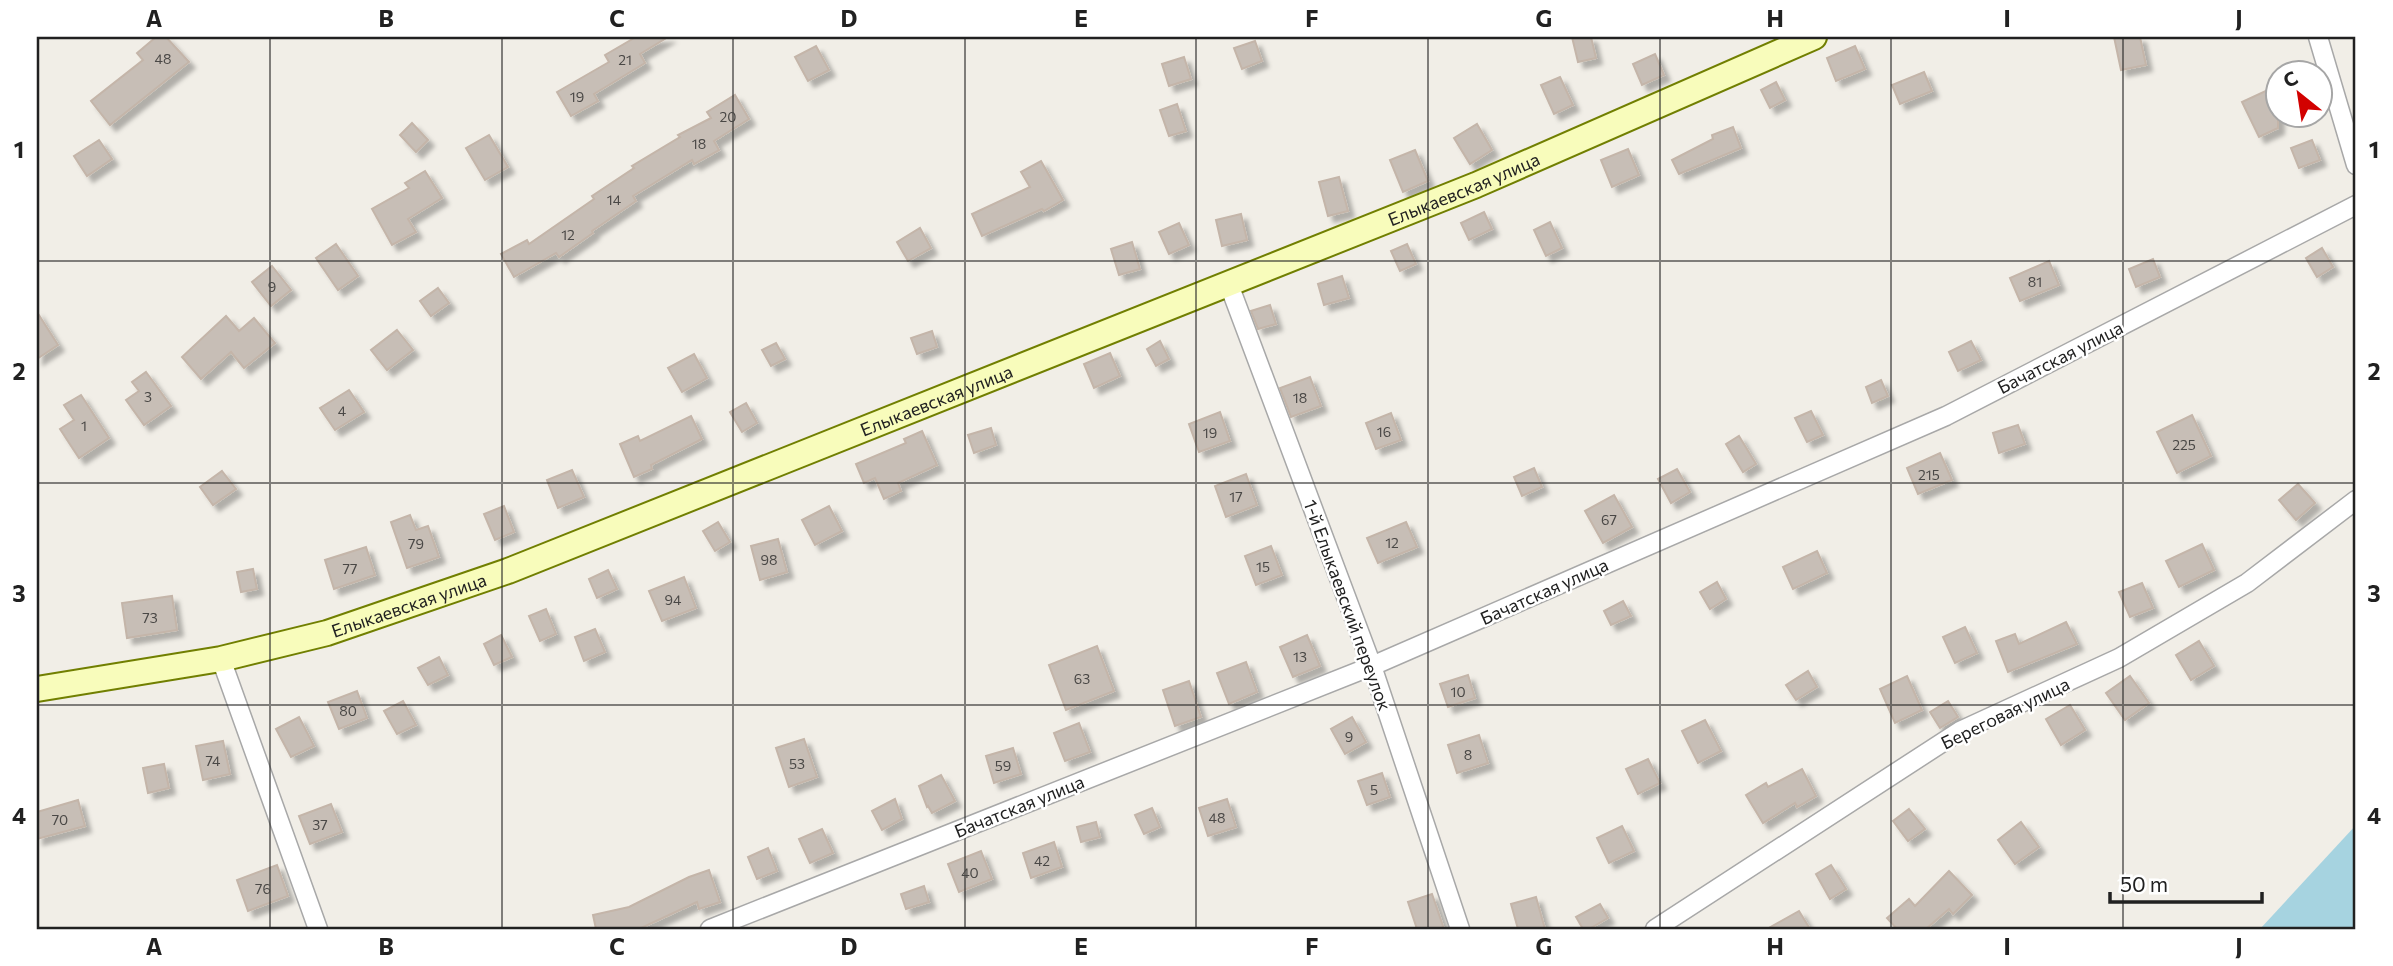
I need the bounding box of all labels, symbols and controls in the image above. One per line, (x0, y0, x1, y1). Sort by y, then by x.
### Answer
text: A (146, 4, 163, 32)
text: B (378, 4, 394, 32)
text: C (609, 4, 625, 32)
text: D (841, 4, 858, 32)
text: E (1074, 4, 1088, 32)
text: F (1305, 4, 1319, 32)
text: G (1536, 4, 1552, 32)
text: H (1766, 4, 1784, 32)
text: I (2003, 4, 2011, 32)
text: J (2235, 4, 2243, 32)
house number: 48 (155, 50, 171, 67)
house number: 21 (618, 51, 632, 68)
north arrow (2264, 60, 2334, 130)
text: С (2279, 66, 2302, 92)
house number: 19 (570, 88, 584, 105)
house number: 20 (720, 108, 736, 125)
text: 1 (14, 135, 24, 163)
house number: 18 (692, 135, 706, 152)
text: 1 (2369, 135, 2379, 163)
street label: Елыкаевская улица (1384, 148, 1543, 230)
house number: 14 (607, 191, 622, 208)
house number: 12 (561, 226, 575, 243)
house number: 81 (2028, 273, 2042, 290)
house number: 9 (268, 278, 276, 295)
street label: Бачатская улица (1994, 316, 2126, 398)
text: 2 (12, 357, 26, 385)
text: 2 (2367, 357, 2381, 385)
street label: Елыкаевская улица (857, 360, 1016, 440)
house number: 3 (144, 388, 152, 405)
house number: 18 (1293, 389, 1307, 406)
house number: 4 (338, 402, 347, 419)
house number: 1 (81, 417, 87, 434)
house number: 16 (1377, 423, 1391, 440)
house number: 19 (1203, 424, 1217, 441)
house number: 225 (2172, 436, 2196, 453)
house number: 215 (1918, 466, 1940, 483)
house number: 17 (1229, 488, 1243, 505)
street label: 1-й Елыкаевский переулок (1300, 497, 1397, 714)
house number: 67 (1601, 511, 1617, 528)
house number: 12 (1385, 534, 1399, 551)
house number: 79 (408, 535, 424, 552)
house number: 98 (761, 551, 778, 568)
street label: Бачатская улица (1477, 553, 1611, 629)
house number: 15 (1256, 558, 1270, 575)
house number: 77 (343, 560, 357, 577)
street label: Елыкаевская улица (328, 568, 489, 642)
text: 3 (12, 579, 26, 607)
text: 3 (2367, 579, 2381, 607)
house number: 94 (665, 591, 682, 608)
house number: 73 (142, 609, 158, 626)
house number: 13 (1293, 648, 1307, 665)
house number: 63 (1074, 670, 1090, 687)
street label: Береговая улица (1937, 672, 2073, 754)
house number: 10 (1450, 683, 1466, 700)
house number: 80 (339, 702, 357, 719)
house number: 9 (1345, 728, 1353, 745)
house number: 8 (1464, 746, 1472, 763)
house number: 74 (206, 752, 221, 769)
house number: 53 (789, 755, 805, 772)
house number: 59 (995, 757, 1011, 774)
street label: Бачатская улица (951, 770, 1087, 842)
house number: 5 (1370, 781, 1378, 798)
text: 4 (12, 801, 26, 829)
text: 4 (2367, 801, 2381, 829)
house number: 48 (1209, 809, 1225, 826)
house number: 70 (52, 811, 68, 828)
house number: 37 (312, 816, 328, 833)
house number: 42 (1034, 852, 1050, 869)
scale bar (2110, 861, 2262, 905)
house number: 40 (961, 864, 979, 881)
text: 50 m (2120, 871, 2168, 896)
house number: 76 (255, 880, 271, 897)
text: A (146, 932, 163, 960)
text: B (378, 932, 394, 960)
text: C (609, 932, 625, 960)
text: D (841, 932, 858, 960)
text: E (1074, 932, 1088, 960)
text: F (1305, 932, 1319, 960)
text: G (1536, 932, 1552, 960)
text: H (1766, 932, 1784, 960)
text: I (2003, 932, 2011, 960)
text: J (2235, 932, 2243, 960)

